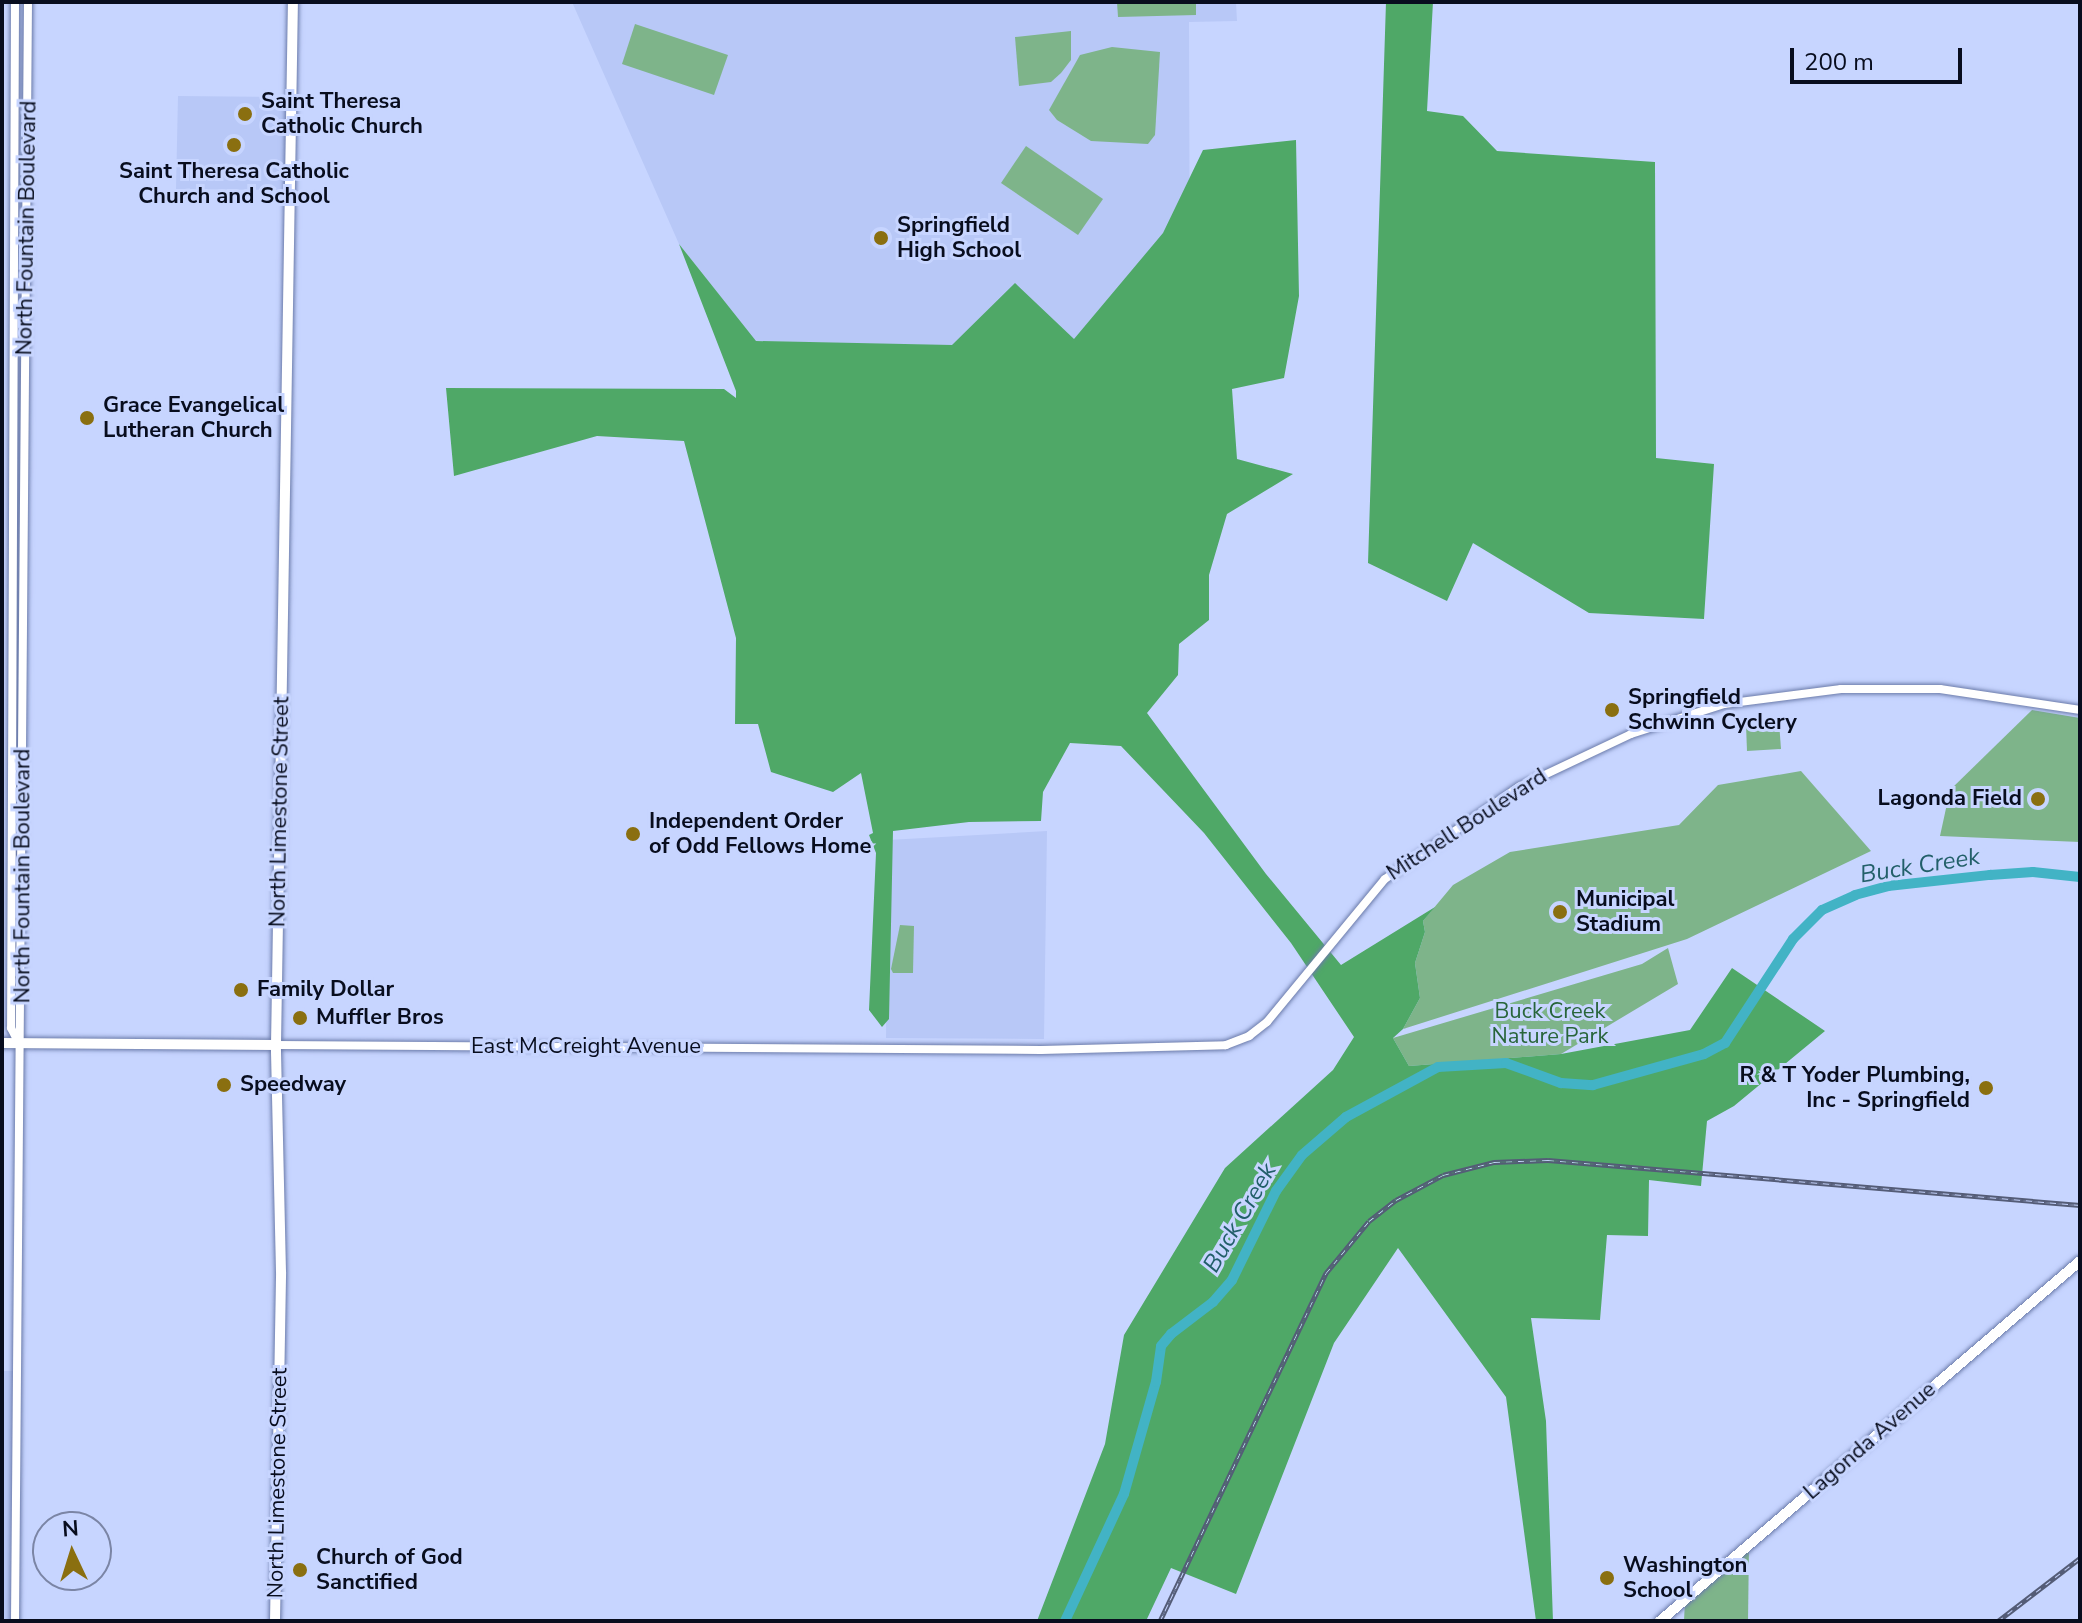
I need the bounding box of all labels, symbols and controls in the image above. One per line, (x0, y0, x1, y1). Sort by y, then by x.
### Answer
scale bar (1794, 32, 1966, 82)
text: 200 m (1804, 46, 1874, 78)
place label: Saint Theresa Catholic Church (261, 88, 423, 140)
street label: North Fountain Boulevard (12, 100, 42, 356)
marker: Saint Theresa Catholic Church (236, 105, 254, 123)
marker: Saint Theresa Catholic Church and School (225, 136, 243, 154)
place label: Saint Theresa Catholic Church and School (119, 158, 349, 210)
place label: Springfield High School (897, 212, 1021, 264)
marker: Springfield High School (872, 229, 890, 247)
place label: Grace Evangelical Lutheran Church (103, 392, 284, 444)
marker: Grace Evangelical Lutheran Church (78, 409, 96, 427)
place label: Springfield Schwinn Cyclery (1628, 684, 1797, 736)
street label: North Limestone Street (265, 696, 295, 928)
marker: Springfield Schwinn Cyclery (1603, 701, 1621, 719)
street label: North Fountain Boulevard (10, 749, 36, 1003)
street label: Mitchell Boulevard (1382, 763, 1552, 887)
place label: Lagonda Field (1878, 786, 2022, 812)
marker: Lagonda Field (2029, 790, 2047, 808)
place label: Independent Order of Odd Fellows Home (649, 808, 872, 860)
marker: Independent Order of Odd Fellows Home (624, 825, 642, 843)
water label: Buck Creek (1858, 842, 1982, 890)
place label: Municipal Stadium (1576, 886, 1675, 938)
marker: Municipal Stadium (1551, 903, 1569, 921)
place label: Family Dollar (257, 977, 394, 1003)
marker: Family Dollar (232, 981, 250, 999)
park label: Buck Creek Nature Park (1491, 998, 1609, 1050)
place label: Muffler Bros (316, 1005, 444, 1031)
marker: Muffler Bros (291, 1009, 309, 1027)
street label: East McCreight Avenue (471, 1034, 701, 1060)
place label: R & T Yoder Plumbing, Inc - Springfield (1740, 1062, 1970, 1114)
place label: Speedway (240, 1072, 346, 1098)
marker: Speedway (215, 1076, 233, 1094)
marker: R & T Yoder Plumbing, Inc - Springfield (1977, 1079, 1995, 1097)
water label: Buck Creek (1197, 1158, 1283, 1278)
street label: North Limestone Street (263, 1367, 293, 1599)
street label: Lagonda Avenue (1799, 1377, 1941, 1505)
north arrow (32, 1511, 112, 1591)
text: N (61, 1514, 80, 1545)
place label: Church of God Sanctified (316, 1544, 463, 1596)
place label: Washington School (1623, 1552, 1747, 1604)
marker: Church of God Sanctified (291, 1561, 309, 1579)
marker: Washington School (1598, 1569, 1616, 1587)

